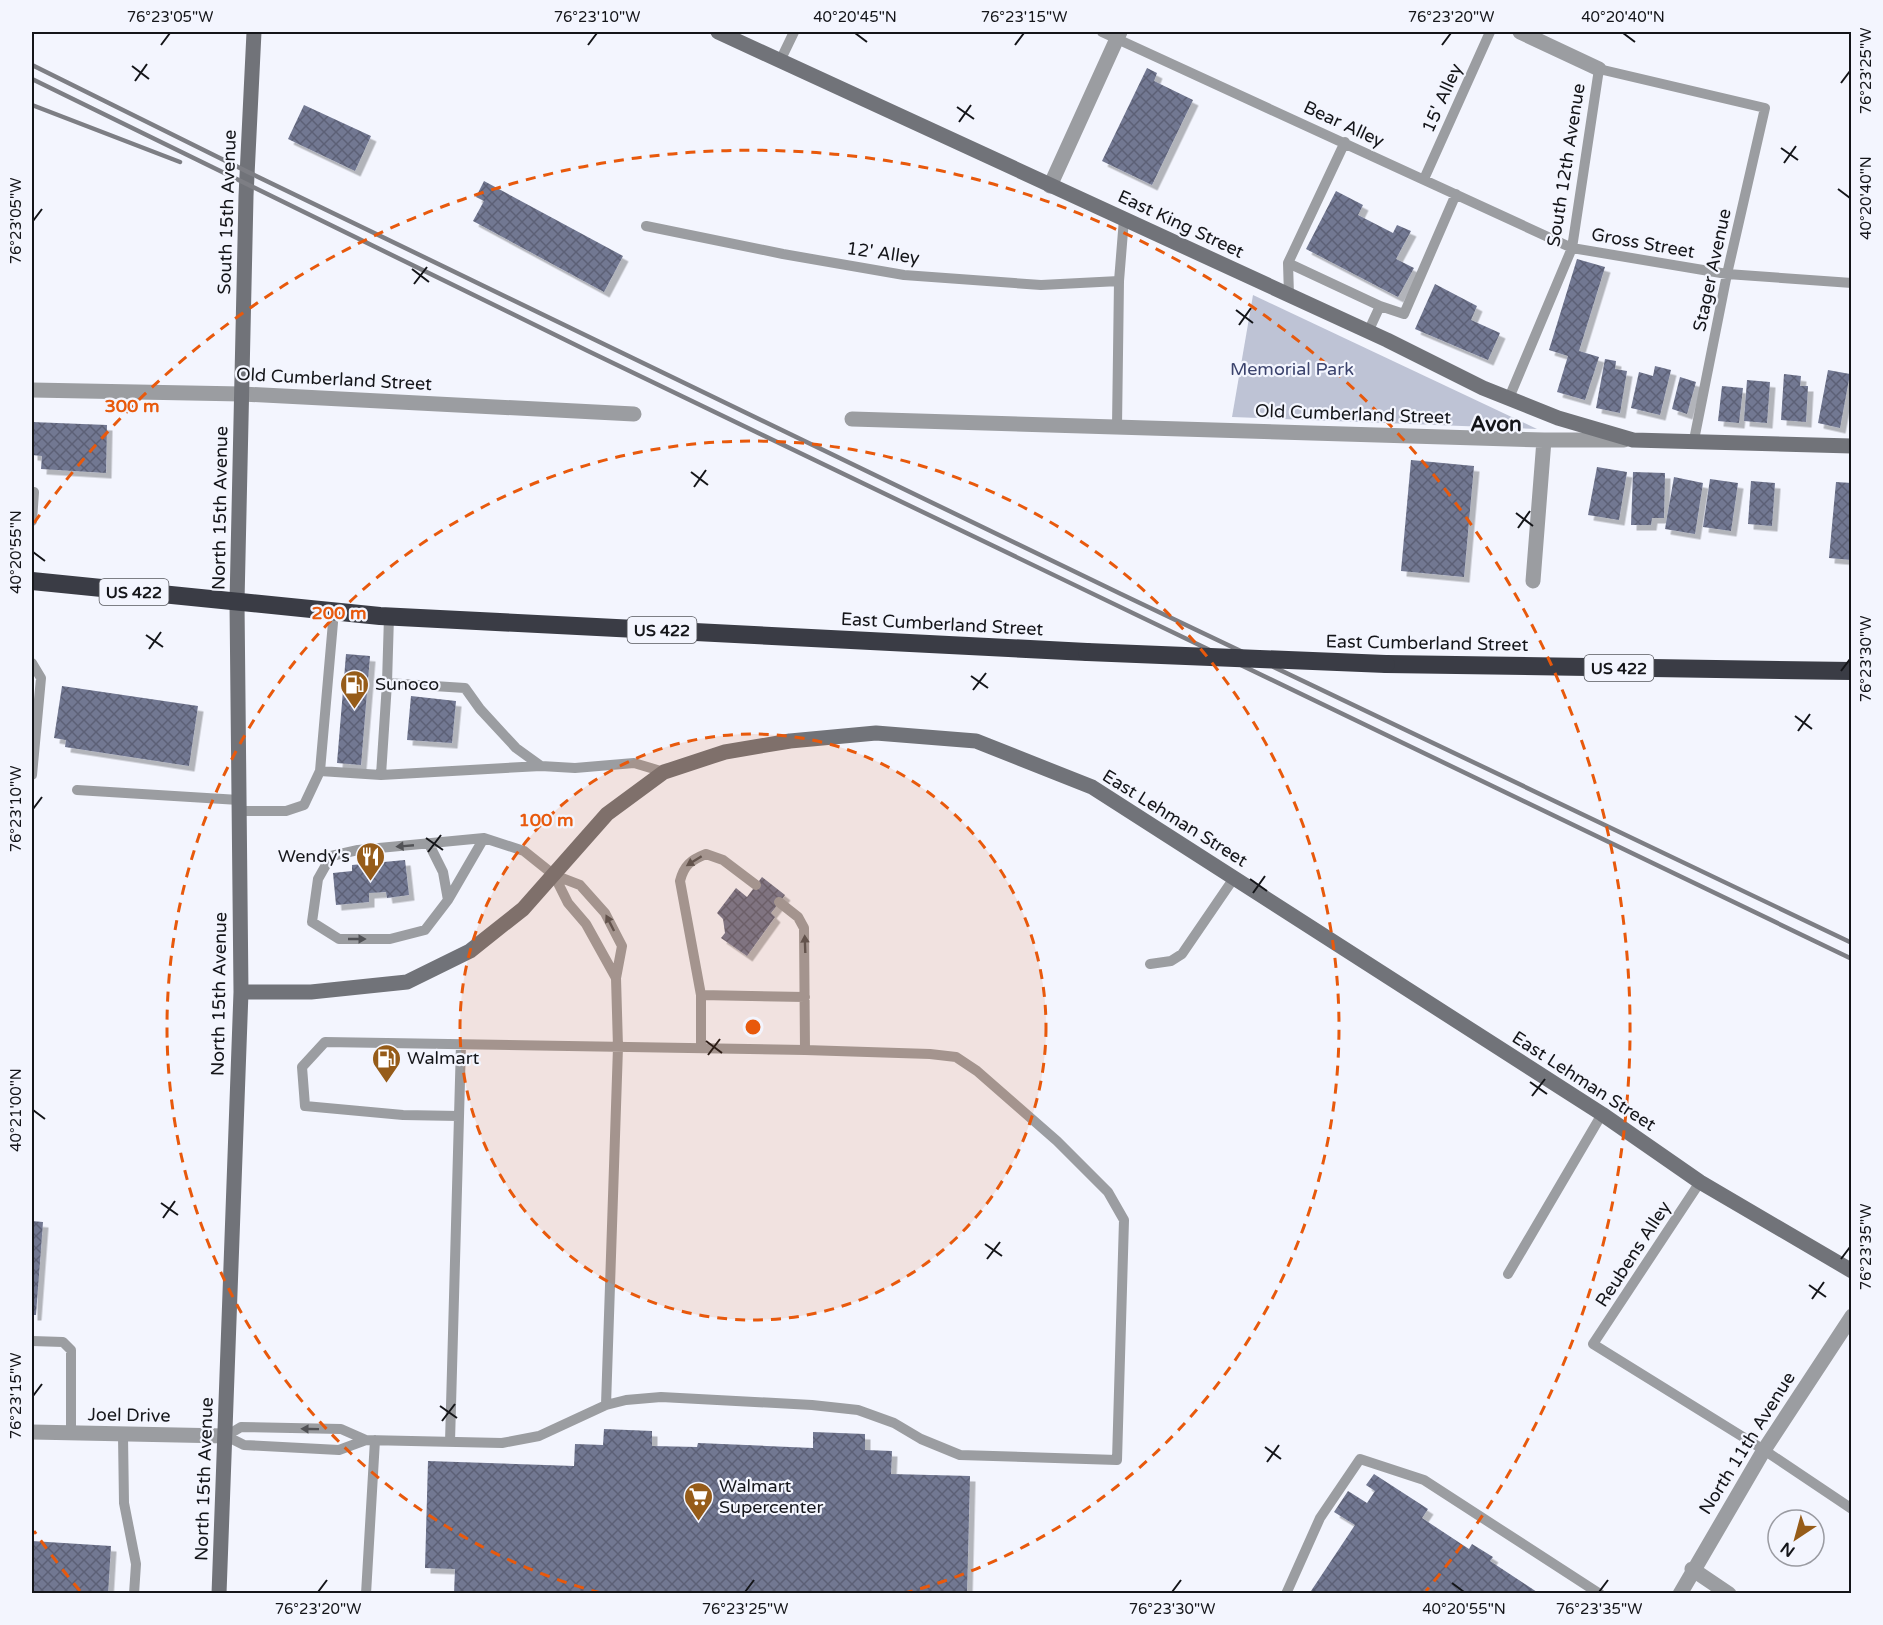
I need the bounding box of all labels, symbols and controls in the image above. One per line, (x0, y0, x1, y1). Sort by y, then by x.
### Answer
text: 76°23'05"W (127, 8, 213, 26)
text: 76°23'10"W (554, 8, 640, 26)
text: 40°20'45"N (813, 8, 897, 26)
text: 76°23'15"W (981, 8, 1067, 26)
text: 76°23'20"W (1408, 8, 1494, 26)
text: 40°20'40"N (1581, 8, 1665, 26)
text: 76°23'25"W (1857, 28, 1875, 114)
street label: 15' Alley (1417, 60, 1467, 136)
street label: South 12th Avenue (1542, 82, 1590, 248)
street label: Bear Alley (1300, 96, 1388, 152)
street label: South 15th Avenue (213, 129, 241, 295)
text: 40°20'40"N (1857, 156, 1875, 240)
text: 76°23'05"W (7, 178, 25, 264)
street label: East King Street (1114, 185, 1248, 263)
street label: Stager Avenue (1688, 206, 1736, 334)
street label: Gross Street (1590, 223, 1697, 263)
street label: 12' Alley (845, 237, 921, 269)
park label: Memorial Park (1230, 358, 1354, 380)
street label: Old Cumberland Street (235, 363, 433, 395)
text: 300 m (104, 395, 160, 417)
street label: Old Cumberland Street (1255, 400, 1452, 428)
district label: Avon (1470, 412, 1522, 437)
street label: North 15th Avenue (208, 426, 232, 590)
text: 40°20'55"N (7, 510, 25, 594)
road number: US 422 (100, 579, 168, 605)
text: 200 m (311, 602, 367, 624)
street label: East Cumberland Street (840, 608, 1044, 640)
text: 76°23'30"W (1857, 616, 1875, 702)
road number: US 422 (628, 617, 696, 643)
street label: East Cumberland Street (1325, 630, 1529, 656)
road number: US 422 (1584, 655, 1654, 681)
fuel station icon: Sunoco (338, 668, 370, 710)
place label: Sunoco (375, 673, 439, 695)
street label: East Lehman Street (1098, 764, 1252, 872)
text: 76°23'10"W (7, 766, 25, 852)
text: 100 m (518, 809, 574, 831)
restaurant icon: Wendy's (355, 840, 387, 882)
one-way arrow (395, 841, 414, 851)
place label: Wendy's (278, 845, 350, 867)
one-way arrow (686, 855, 702, 866)
street label: North 15th Avenue (207, 912, 231, 1076)
one-way arrow (605, 914, 615, 931)
one-way arrow (348, 934, 367, 944)
one-way arrow (800, 935, 809, 954)
centre of rings (743, 1017, 763, 1037)
street label: East Lehman Street (1508, 1026, 1660, 1136)
fuel station icon: Walmart (370, 1042, 402, 1084)
place label: Walmart (407, 1047, 480, 1069)
text: 40°21'00"N (7, 1068, 25, 1152)
street label: Reubens Alley (1591, 1197, 1676, 1311)
text: 76°23'35"W (1857, 1204, 1875, 1290)
text: 76°23'15"W (7, 1353, 25, 1439)
street label: North 11th Avenue (1694, 1368, 1800, 1518)
street label: North 15th Avenue (190, 1397, 218, 1561)
street label: Joel Drive (87, 1403, 171, 1427)
one-way arrow (300, 1424, 319, 1433)
place label: Walmart Supercenter (719, 1475, 823, 1518)
supermarket icon: Walmart Supercenter (682, 1480, 714, 1522)
north arrow (1766, 1508, 1826, 1568)
text: N (1777, 1537, 1799, 1561)
text: 76°23'20"W (275, 1600, 361, 1618)
text: 76°23'25"W (702, 1600, 788, 1618)
text: 76°23'30"W (1129, 1600, 1215, 1618)
text: 40°20'55"N (1422, 1600, 1506, 1618)
text: 76°23'35"W (1556, 1600, 1642, 1618)

